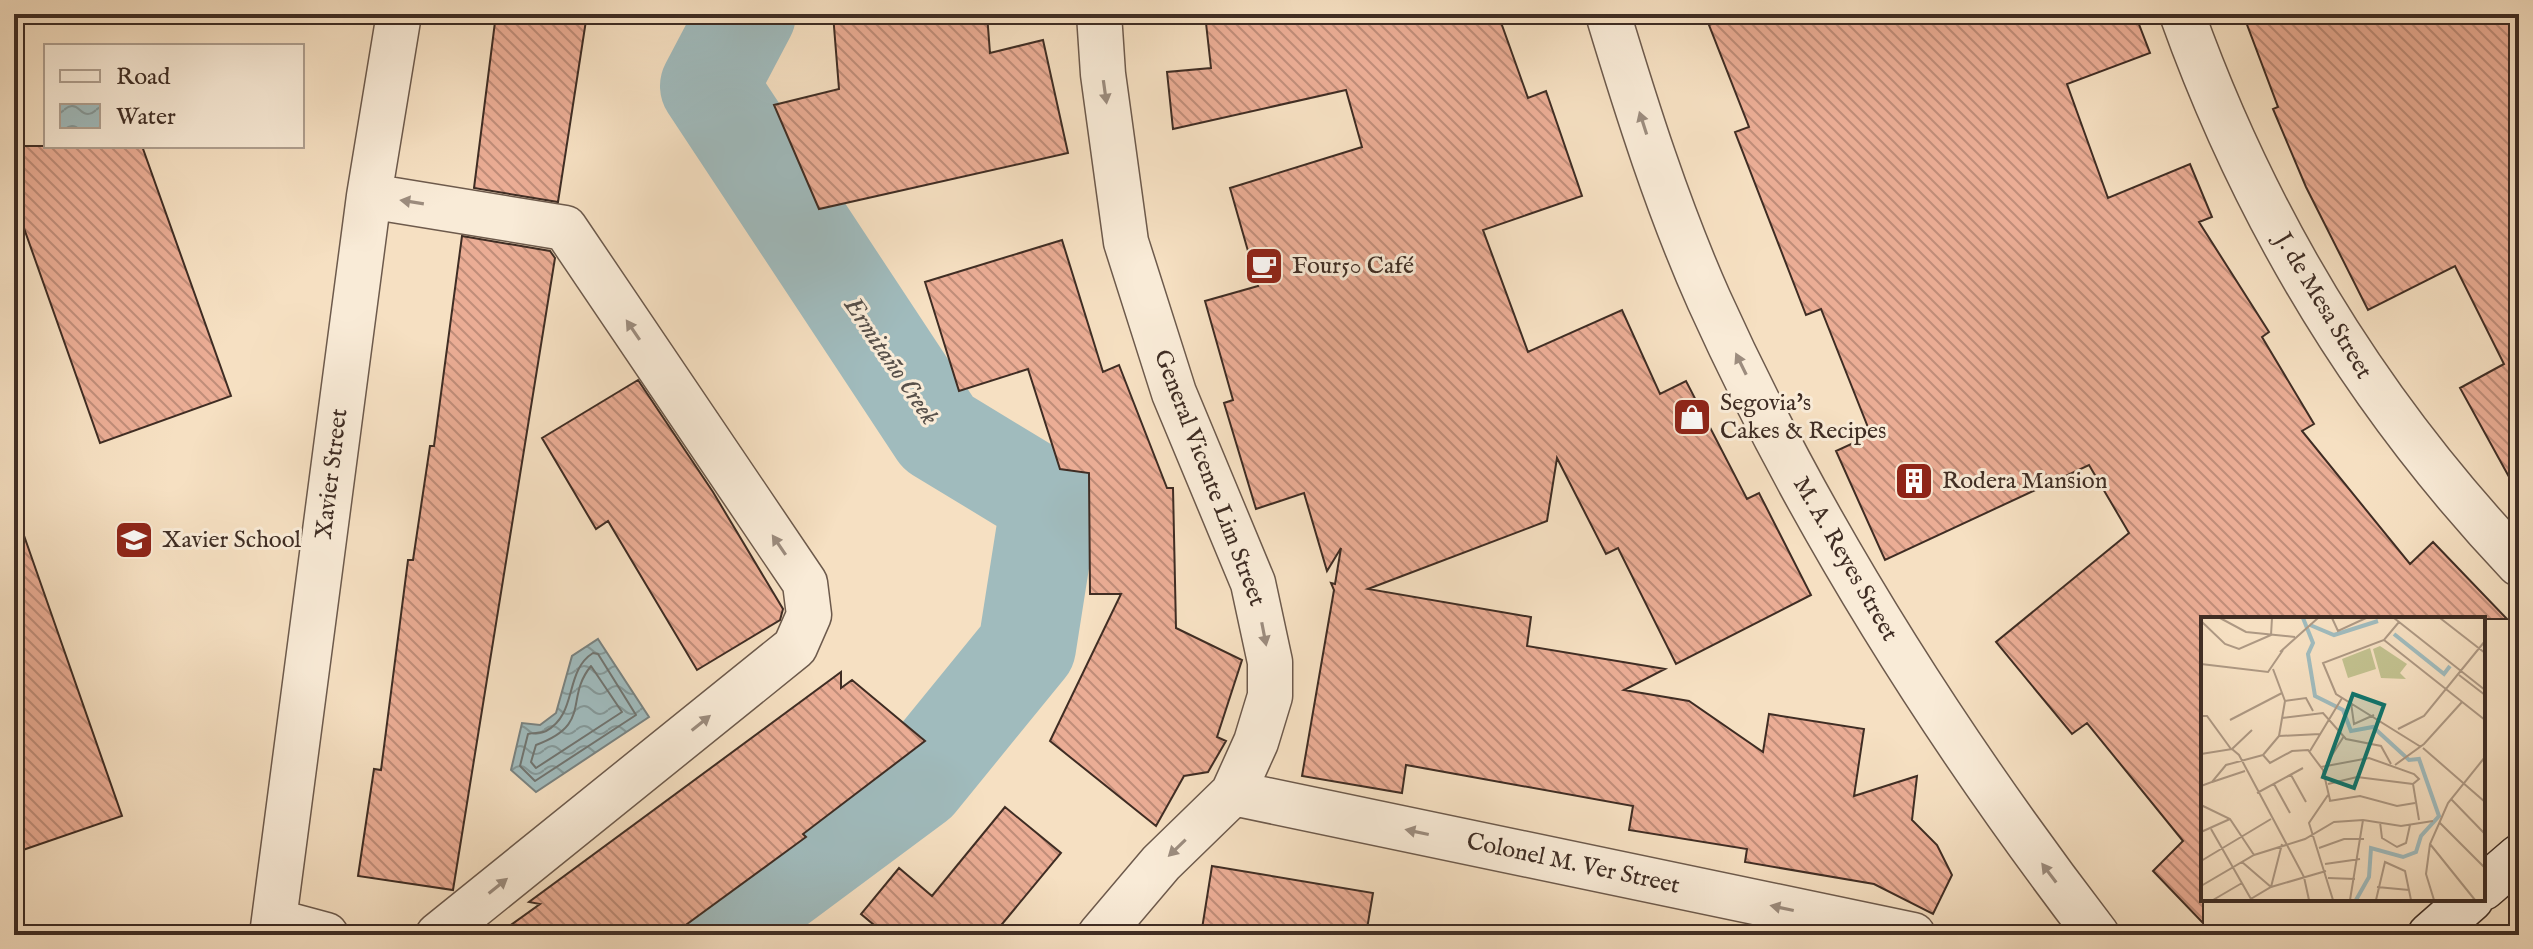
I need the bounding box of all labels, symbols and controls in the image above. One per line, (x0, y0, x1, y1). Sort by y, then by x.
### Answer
legend (44, 44, 304, 148)
text: Road (116, 62, 170, 93)
one-way arrow (1099, 80, 1112, 105)
text: Water (116, 102, 176, 133)
one-way arrow (1637, 111, 1649, 135)
one-way arrow (399, 195, 424, 208)
street label: J. de Mesa Street (2266, 224, 2379, 385)
cafe icon: Four50 Café (1243, 245, 1285, 287)
place label: Four50 Café (1292, 251, 1414, 282)
water label: Ermitaño Creek (836, 290, 946, 432)
one-way arrow (626, 319, 641, 340)
street label: General Vicente Lim Street (1146, 345, 1272, 611)
one-way arrow (1734, 353, 1747, 376)
place label: Segovia's Cakes & Recipes (1720, 388, 1886, 447)
shop icon: Segovia's Cakes & Recipes (1671, 396, 1713, 438)
street label: Xavier Street (309, 407, 355, 541)
building icon: Rodera Mansion (1893, 460, 1935, 502)
place label: Rodera Mansion (1942, 466, 2108, 497)
street label: M. A. Reyes Street (1785, 471, 1905, 647)
school or university icon: Xavier School (113, 519, 155, 561)
place label: Xavier School (162, 525, 302, 556)
one-way arrow (772, 534, 787, 556)
inset map (2201, 617, 2485, 901)
one-way arrow (1259, 622, 1271, 647)
one-way arrow (691, 715, 711, 732)
one-way arrow (1405, 825, 1430, 838)
street label: Colonel M. Ver Street (1464, 826, 1682, 902)
one-way arrow (1168, 838, 1187, 857)
one-way arrow (2042, 863, 2058, 883)
one-way arrow (488, 878, 508, 895)
one-way arrow (1769, 901, 1794, 914)

